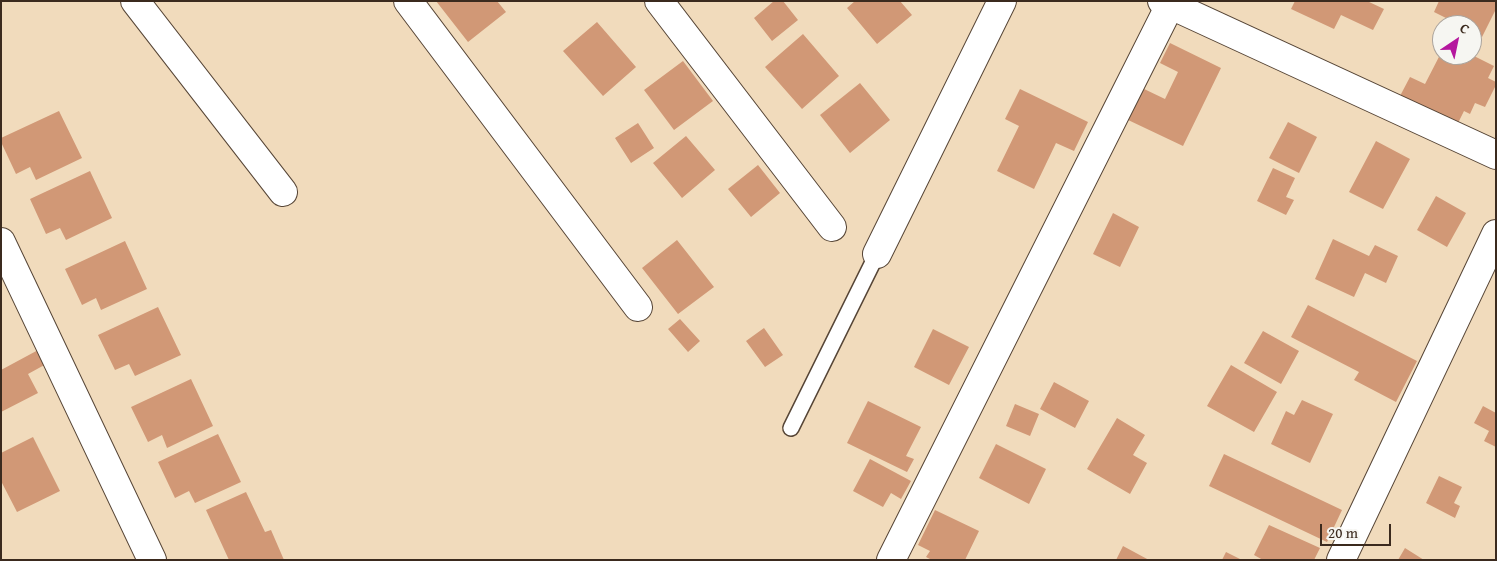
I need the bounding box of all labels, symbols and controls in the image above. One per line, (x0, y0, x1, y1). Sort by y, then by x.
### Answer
north arrow (1432, 15, 1482, 65)
text: С (1456, 18, 1474, 39)
scale bar (1322, 514, 1393, 546)
text: 20 m (1328, 522, 1358, 543)

